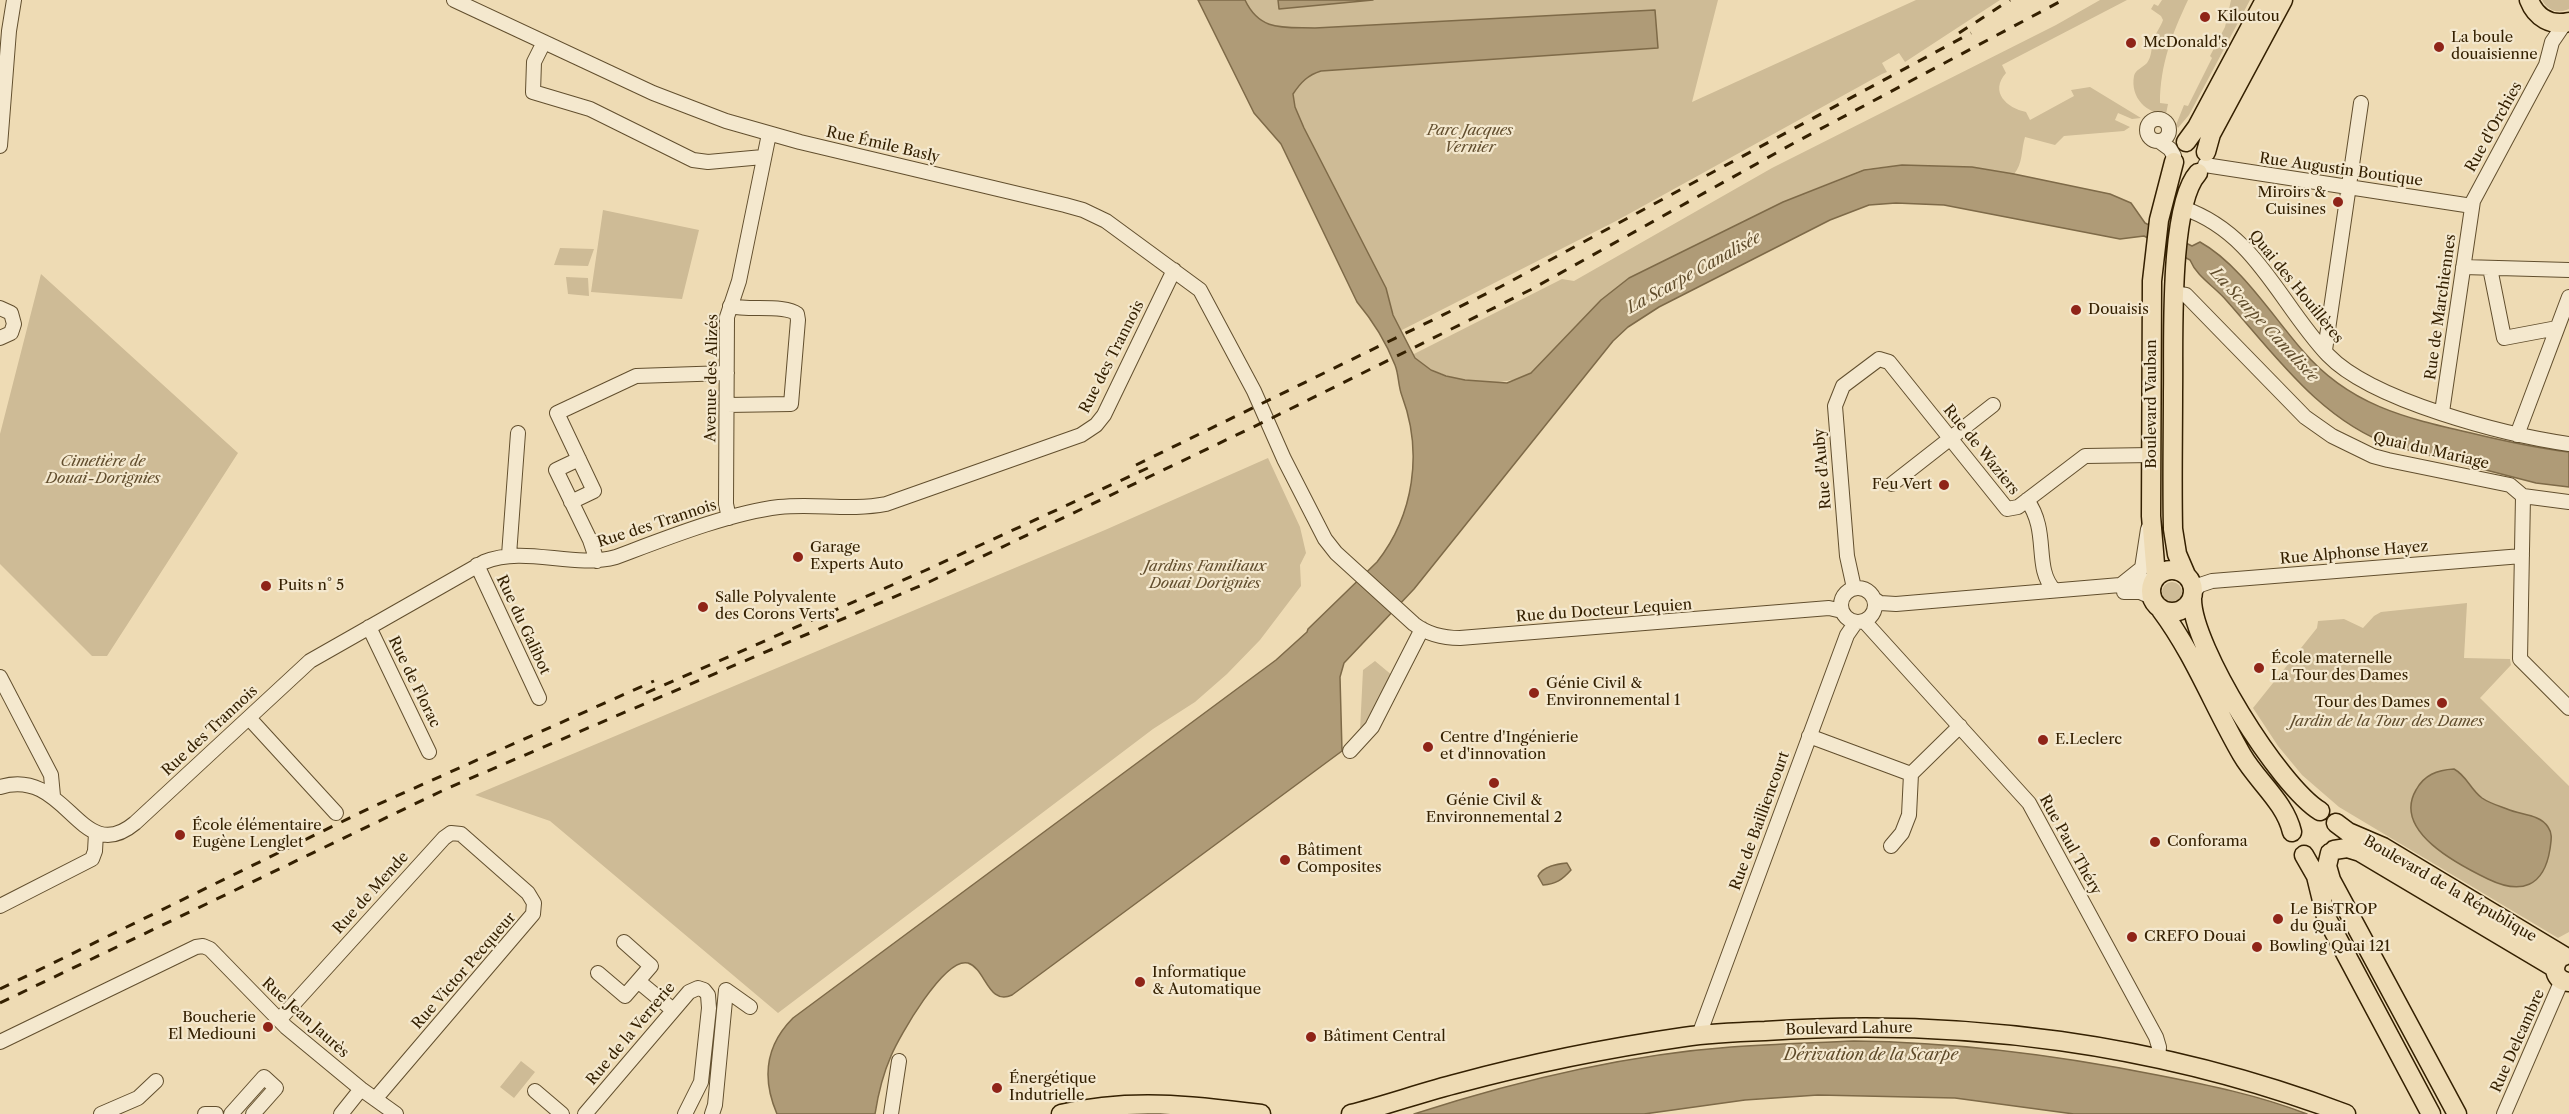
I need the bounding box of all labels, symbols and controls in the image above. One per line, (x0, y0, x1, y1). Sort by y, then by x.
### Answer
place label: Kiloutou (2217, 8, 2280, 26)
marker: Kiloutou (2198, 10, 2212, 24)
place label: La boule douaisienne (2451, 29, 2538, 64)
place label: McDonald's (2143, 34, 2228, 52)
marker: McDonald's (2124, 36, 2138, 50)
marker: La boule douaisienne (2432, 40, 2446, 54)
street label: Rue d'Orchies (2462, 79, 2526, 175)
park label: Parc Jacques Vernier (1427, 122, 1513, 157)
street label: Rue Émile Basly (824, 123, 942, 167)
street label: Rue Augustin Boutique (2258, 150, 2424, 190)
place label: Miroirs & Cuisines (2257, 184, 2326, 219)
marker: Miroirs & Cuisines (2331, 195, 2345, 209)
street label: Quai des Houillères (2245, 227, 2347, 347)
water label: La Scarpe Canalisée (1624, 228, 1764, 318)
street label: Rue de Marchiennes (2422, 233, 2460, 381)
water label: La Scarpe Canalisée (2206, 264, 2322, 386)
street label: Rue des Trannois (1076, 298, 1148, 416)
place label: Douaisis (2088, 301, 2149, 319)
marker: Douaisis (2069, 303, 2083, 317)
street label: Avenue des Alizés (702, 314, 722, 442)
street label: Boulevard Vauban (2143, 339, 2161, 469)
street label: Rue de Waziers (1939, 401, 2023, 499)
street label: Rue d'Auby (1810, 428, 1836, 510)
street label: Quai du Mariage (2371, 429, 2491, 473)
park label: Cimetière de Douai-Dorignies (45, 453, 161, 488)
place label: Feu Vert (1872, 476, 1932, 494)
marker: Feu Vert (1937, 478, 1951, 492)
street label: Rue des Trannois (595, 496, 719, 552)
street label: Rue Alphonse Hayez (2279, 538, 2429, 568)
place label: Garage Experts Auto (810, 539, 904, 574)
marker: Garage Experts Auto (791, 550, 805, 564)
park label: Jardins Familiaux Douai Dorignies (1144, 558, 1266, 593)
street label: Rue du Galibot (492, 572, 554, 678)
place label: Puits n° 5 (278, 577, 344, 595)
marker: Puits n° 5 (259, 579, 273, 593)
place label: Salle Polyvalente des Corons Verts (715, 589, 836, 624)
street label: Rue du Docteur Lequien (1515, 596, 1693, 626)
marker: Salle Polyvalente des Corons Verts (696, 600, 710, 614)
street label: Rue de Florac (384, 633, 444, 731)
place label: École maternelle La Tour des Dames (2271, 650, 2408, 685)
marker: École maternelle La Tour des Dames (2252, 661, 2266, 675)
place label: Génie Civil & Environnemental 1 (1546, 675, 1680, 710)
street label: Rue des Trannois (158, 682, 262, 780)
marker: Génie Civil & Environnemental 1 (1527, 686, 1541, 700)
place label: Tour des Dames (2314, 694, 2430, 712)
marker: Tour des Dames (2435, 696, 2449, 710)
park label: Jardin de la Tour des Dames (2290, 713, 2484, 731)
place label: Centre d'Ingénierie et d'innovation (1440, 729, 1578, 764)
place label: E.Leclerc (2055, 731, 2122, 749)
marker: E.Leclerc (2036, 733, 2050, 747)
marker: Centre d'Ingénierie et d'innovation (1421, 740, 1435, 754)
street label: Rue de Bailliencourt (1727, 749, 1793, 893)
marker: Génie Civil & Environnemental 2 (1487, 776, 1501, 790)
place label: Génie Civil & Environnemental 2 (1426, 792, 1562, 827)
street label: Rue Paul Théry (2035, 792, 2105, 898)
place label: École élémentaire Eugène Lenglet (192, 817, 322, 852)
marker: École élémentaire Eugène Lenglet (173, 828, 187, 842)
street label: Boulevard de la République (2360, 832, 2540, 946)
place label: Conforama (2167, 833, 2248, 851)
marker: Conforama (2148, 835, 2162, 849)
place label: Bâtiment Composites (1297, 842, 1382, 877)
street label: Rue de Mende (329, 848, 413, 938)
marker: Bâtiment Composites (1278, 853, 1292, 867)
place label: Le BisTROP du Quai (2290, 901, 2377, 936)
street label: Rue Victor Pecqueur (408, 909, 520, 1033)
marker: Le BisTROP du Quai (2271, 912, 2285, 926)
place label: CREFO Douai (2144, 928, 2246, 946)
marker: CREFO Douai (2125, 930, 2139, 944)
place label: Bowling Quai 121 (2269, 938, 2390, 956)
marker: Bowling Quai 121 (2250, 940, 2264, 954)
place label: Informatique & Automatique (1152, 964, 1261, 999)
street label: Rue Jean Jaurès (258, 974, 352, 1062)
marker: Informatique & Automatique (1133, 975, 1147, 989)
street label: Rue de la Verrerie (583, 979, 679, 1089)
street label: Rue Delcambre (2487, 987, 2549, 1095)
place label: Boucherie El Mediouni (168, 1009, 256, 1044)
street label: Boulevard Lahure (1785, 1019, 1913, 1039)
marker: Boucherie El Mediouni (261, 1020, 275, 1034)
place label: Bâtiment Central (1323, 1028, 1446, 1046)
marker: Bâtiment Central (1304, 1030, 1318, 1044)
water label: Dérivation de la Scarpe (1784, 1045, 1958, 1065)
place label: Énergétique Indutrielle (1009, 1070, 1096, 1105)
marker: Énergétique Indutrielle (990, 1081, 1004, 1095)

